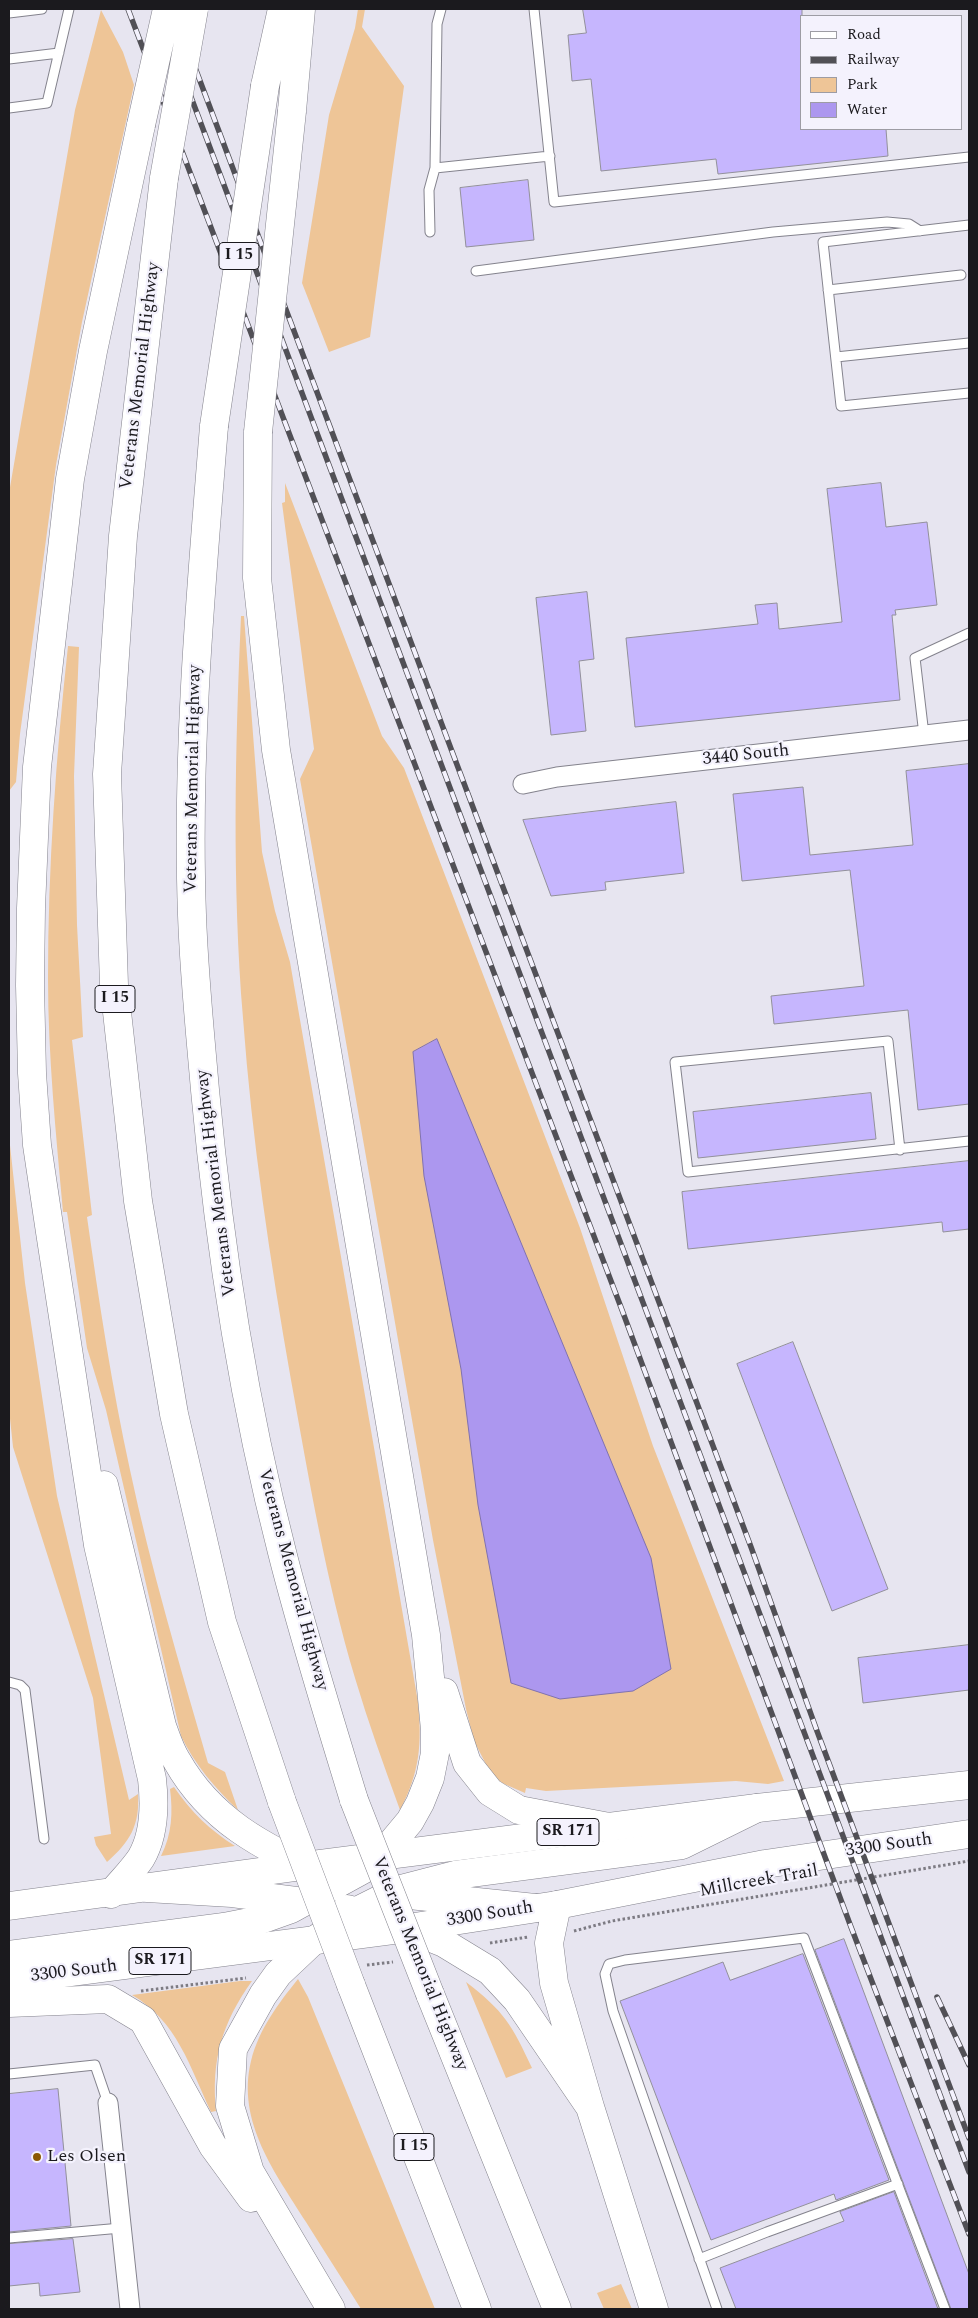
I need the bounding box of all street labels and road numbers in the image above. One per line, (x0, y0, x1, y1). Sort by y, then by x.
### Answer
road number: I 15 (219, 242, 259, 270)
street label: Veterans Memorial Highway (116, 261, 166, 491)
street label: Veterans Memorial Highway (181, 665, 207, 893)
street label: 3440 South (702, 741, 790, 771)
road number: I 15 (95, 986, 135, 1012)
street label: Veterans Memorial Highway (192, 1068, 242, 1298)
street label: Veterans Memorial Highway (252, 1467, 332, 1693)
road number: SR 171 (537, 1818, 599, 1845)
street label: 3300 South (844, 1829, 934, 1863)
street label: Veterans Memorial Highway (366, 1854, 472, 2074)
street label: Millcreek Trail (698, 1861, 820, 1903)
street label: 3300 South (445, 1898, 535, 1932)
road number: SR 171 (129, 1948, 191, 1974)
street label: 3300 South (29, 1956, 119, 1988)
road number: I 15 (394, 2134, 434, 2160)

